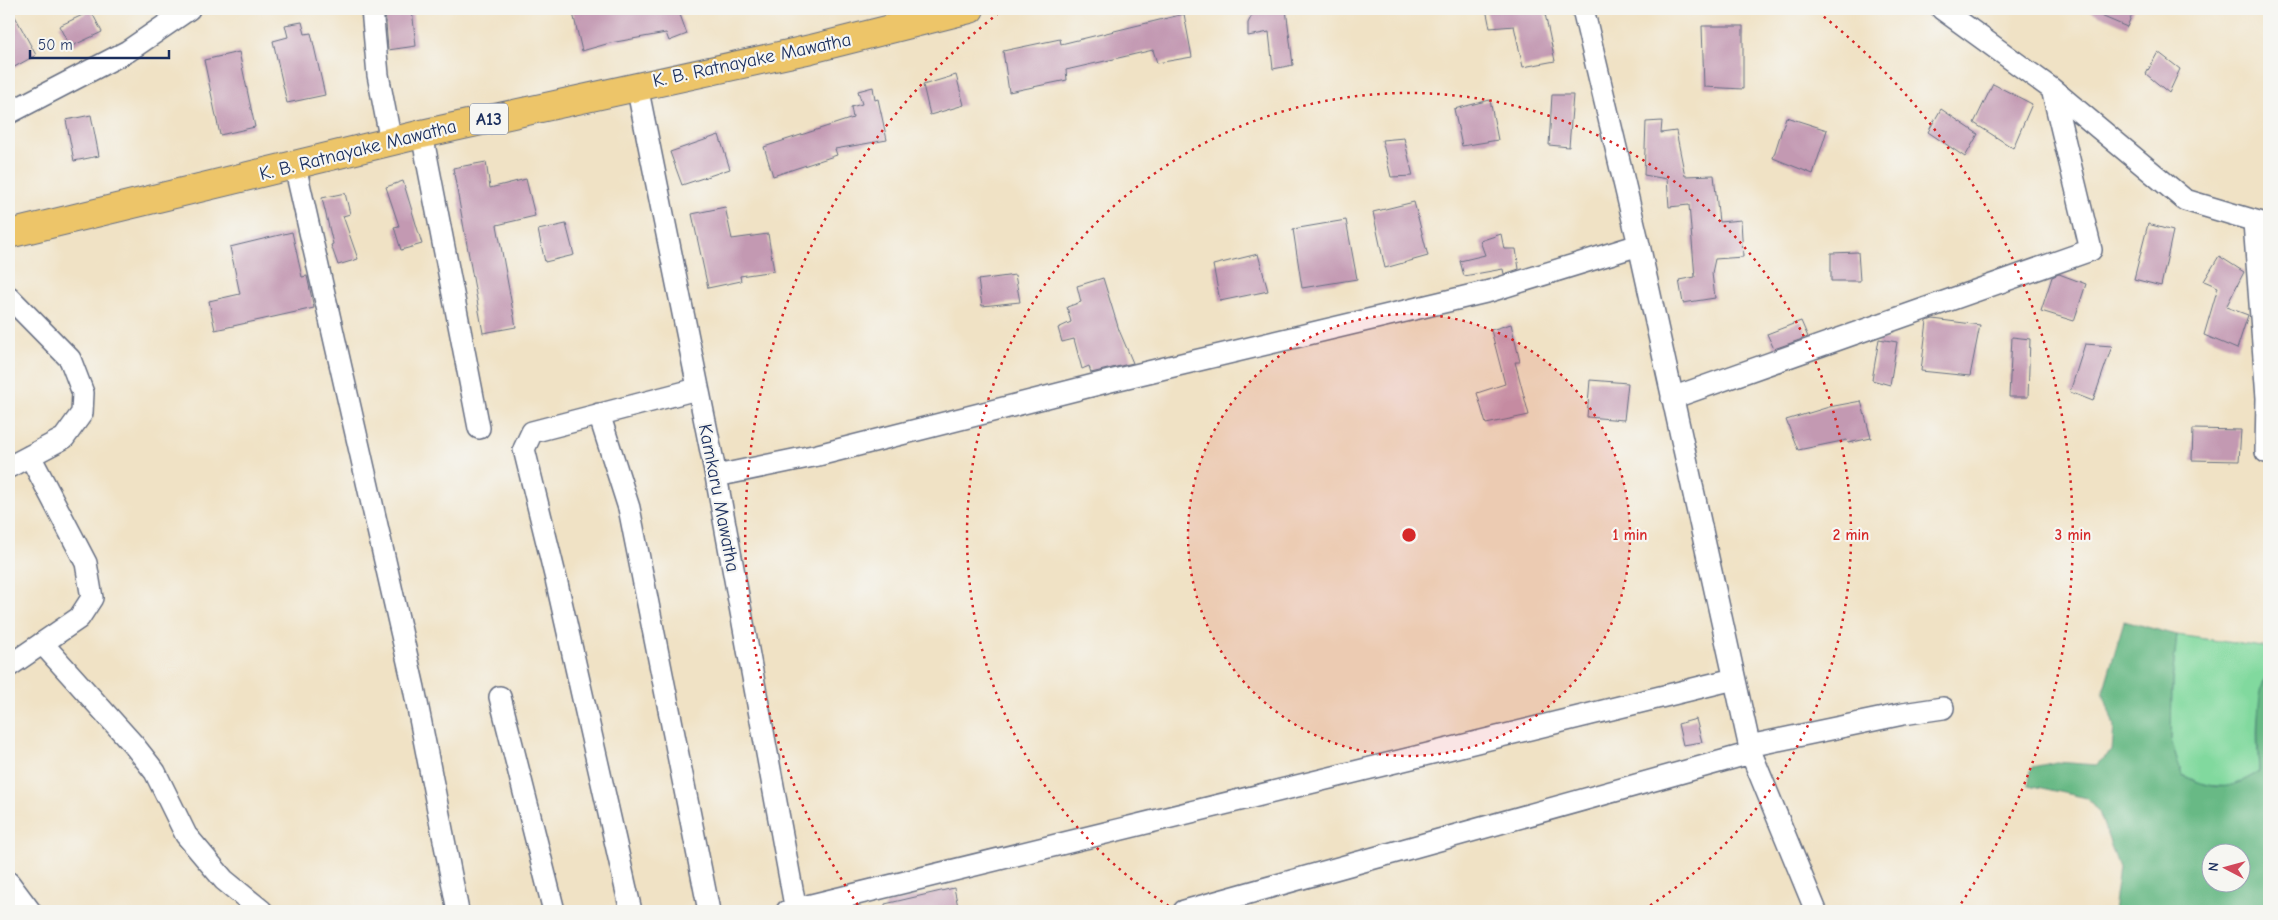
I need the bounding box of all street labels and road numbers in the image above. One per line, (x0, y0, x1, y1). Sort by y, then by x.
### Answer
street label: K. B. Ratnayake Mawatha (651, 28, 853, 92)
road number: A13 (470, 104, 508, 134)
street label: K. B. Ratnayake Mawatha (257, 115, 459, 185)
street label: Kamkaru Mawatha (694, 422, 744, 574)

